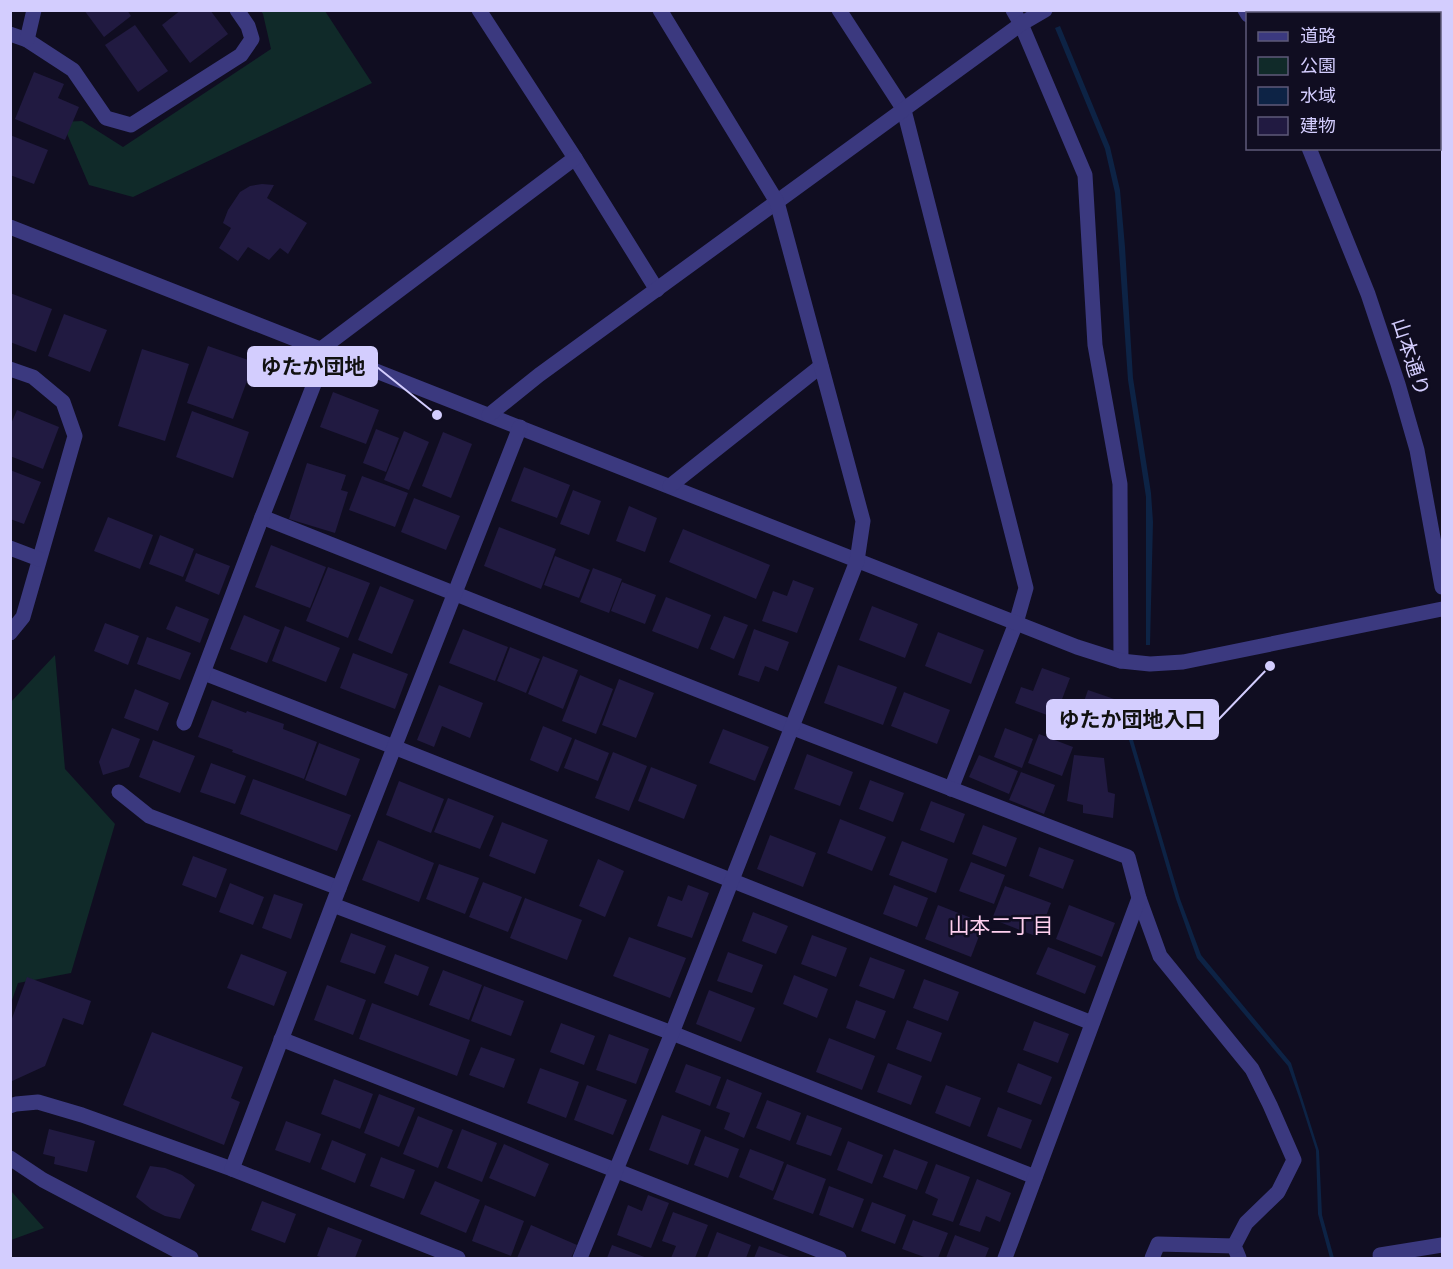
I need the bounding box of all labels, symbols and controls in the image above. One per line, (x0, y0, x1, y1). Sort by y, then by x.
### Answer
legend (1246, 12, 1441, 150)
text: 道路 (1300, 23, 1336, 47)
text: 公園 (1300, 53, 1336, 77)
text: 水域 (1300, 83, 1336, 107)
text: 建物 (1300, 113, 1336, 137)
street label: 山本通り (1386, 315, 1437, 399)
callout: ゆたか団地 (248, 347, 377, 386)
text: ゆたか団地 (261, 352, 366, 380)
callout: ゆたか団地入口 (1047, 700, 1218, 739)
text: ゆたか団地入口 (1059, 705, 1206, 733)
district label: 山本二丁目 (949, 911, 1054, 939)

